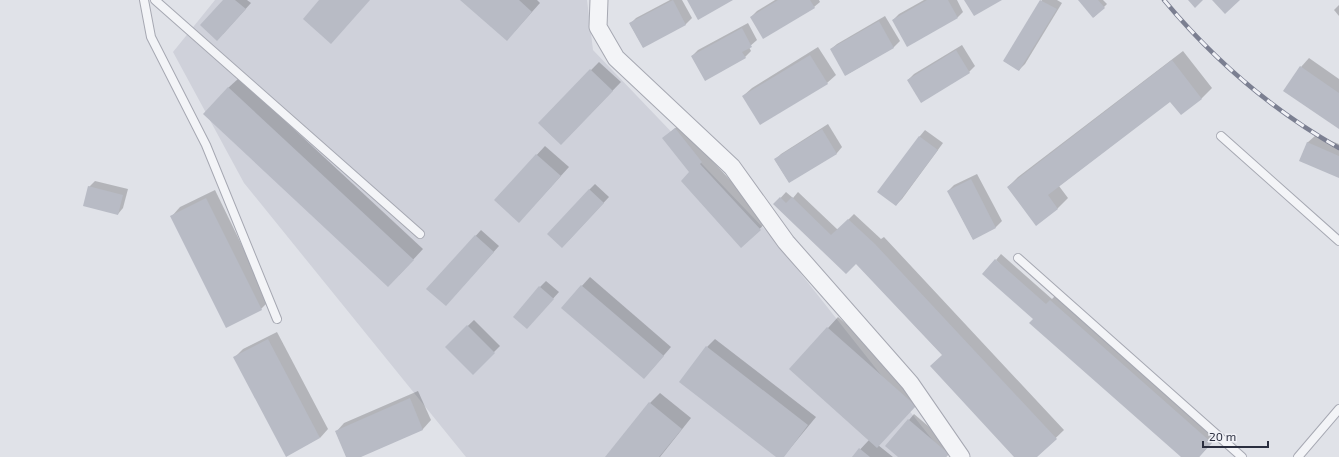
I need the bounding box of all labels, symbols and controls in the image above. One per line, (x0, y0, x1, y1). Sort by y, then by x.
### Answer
scale bar (1203, 423, 1268, 449)
text: 20 m (1209, 429, 1236, 443)

